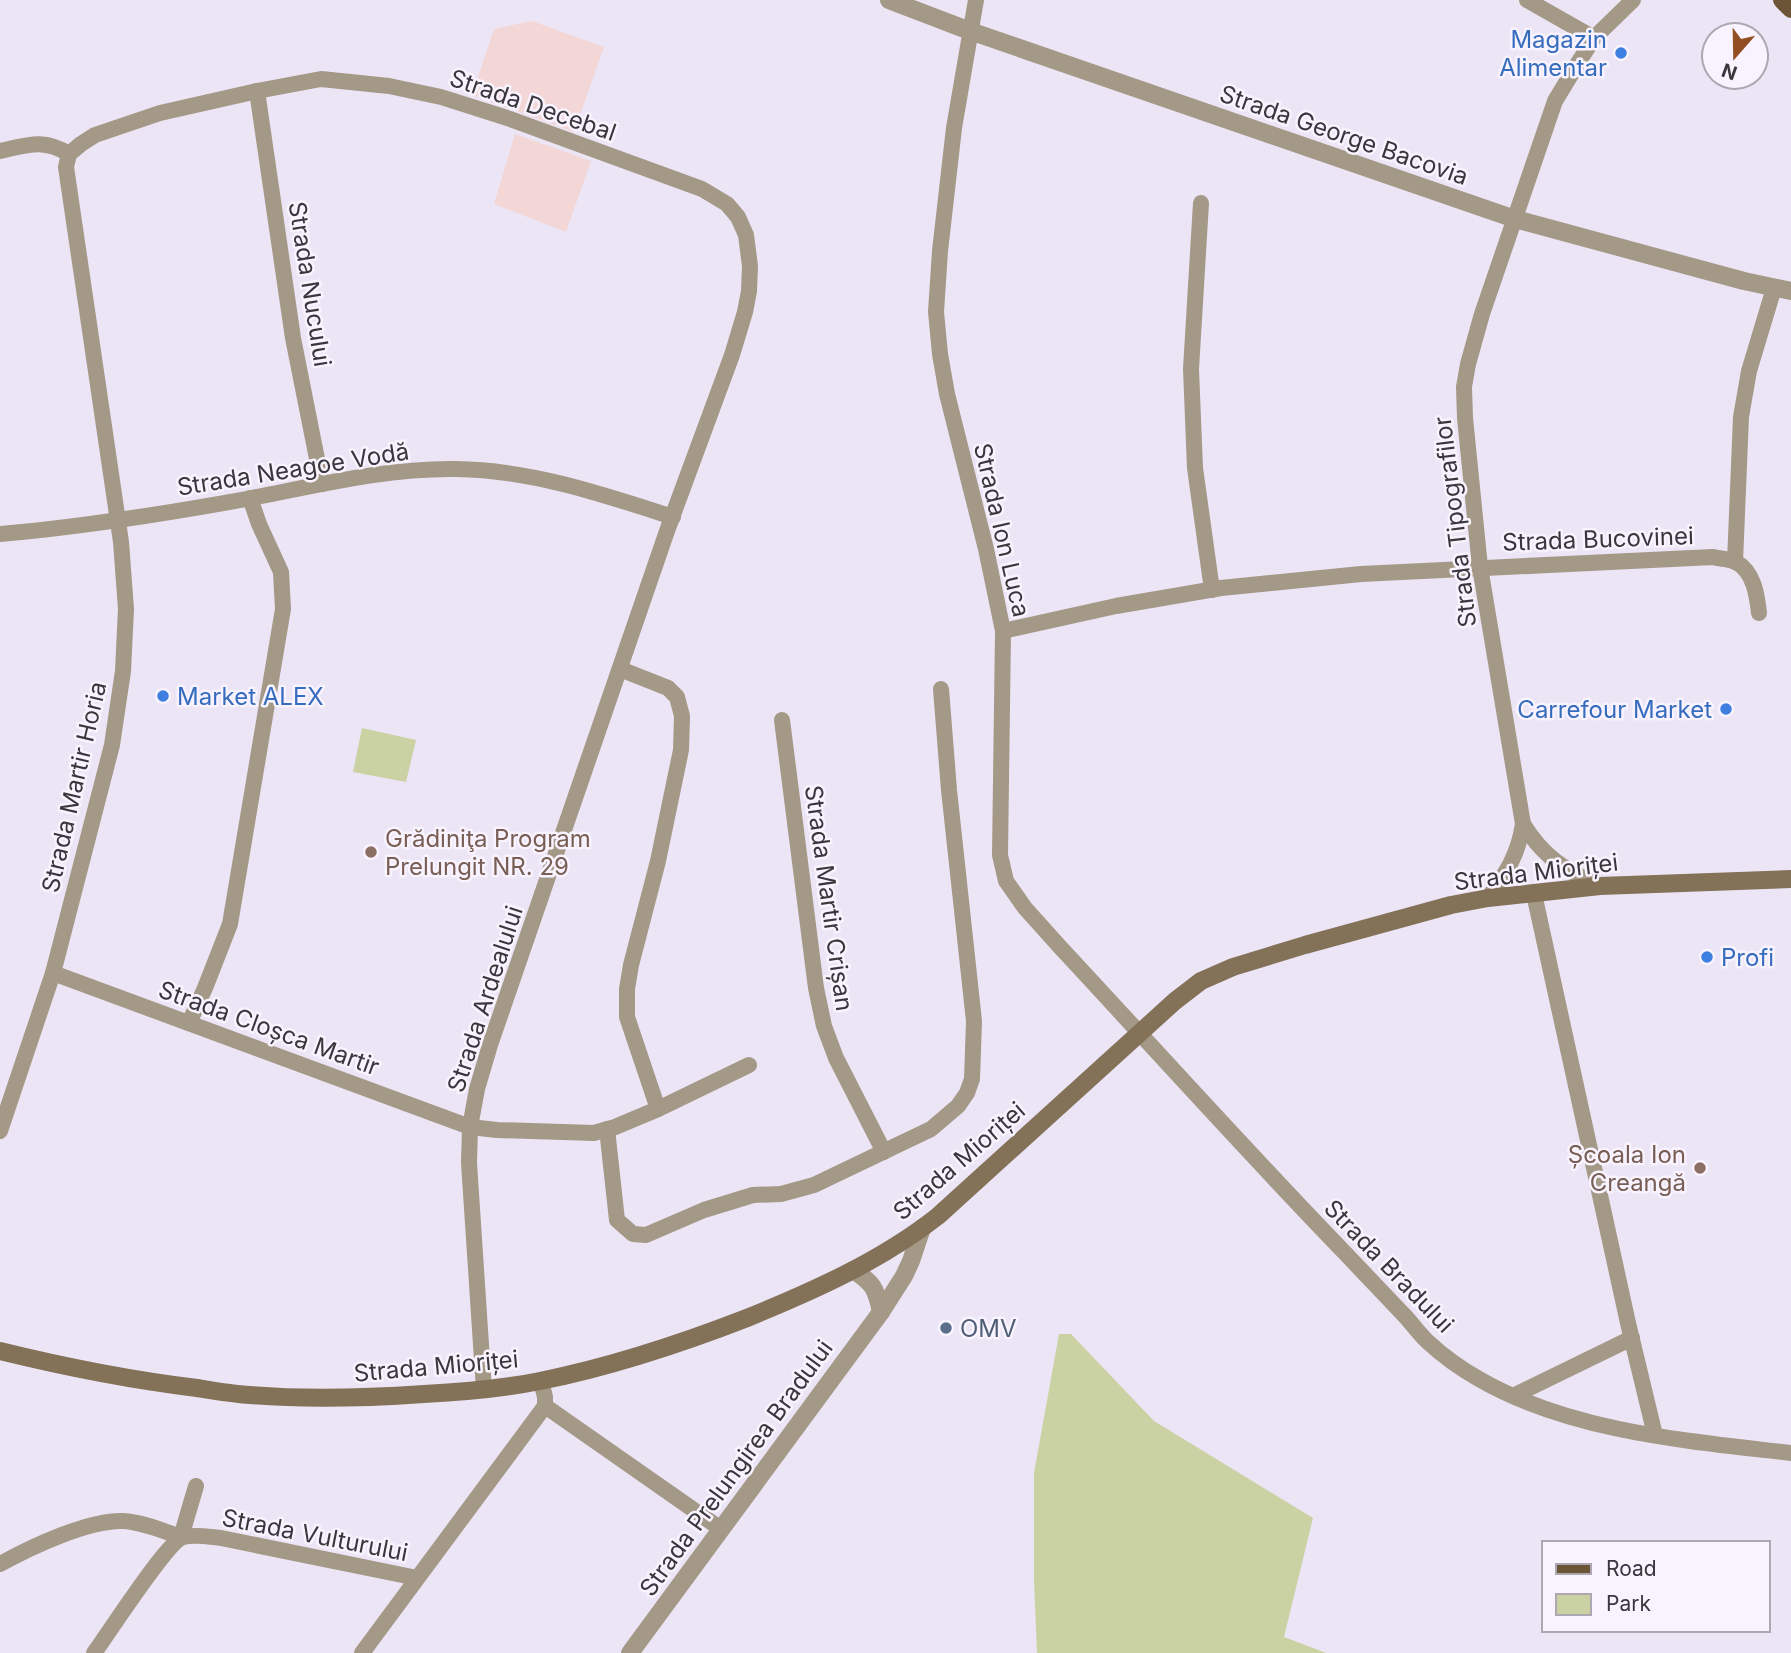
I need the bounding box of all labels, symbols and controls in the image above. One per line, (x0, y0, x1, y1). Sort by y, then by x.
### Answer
north arrow (1700, 21, 1770, 91)
place label: Magazin Alimentar (1499, 25, 1607, 82)
marker: Magazin Alimentar (1613, 45, 1629, 61)
text: N (1719, 58, 1740, 85)
street label: Strada Decebal (446, 63, 620, 147)
street label: Strada George Bacovia (1216, 79, 1472, 191)
street label: Strada Nucului (283, 199, 337, 369)
street label: Strada Tipografilor (1428, 415, 1482, 629)
street label: Strada Neagoe Vodă (175, 436, 411, 502)
street label: Strada Ion Luca (968, 440, 1036, 620)
street label: Strada Bucovinei (1502, 521, 1694, 557)
street label: Strada Martir Horia (36, 679, 112, 895)
place label: Market ALEX (177, 682, 324, 711)
marker: Market ALEX (155, 688, 171, 704)
place label: Carrefour Market (1517, 695, 1712, 724)
marker: Carrefour Market (1718, 701, 1734, 717)
street label: Strada Martir Crișan (799, 783, 859, 1013)
place label: Grădiniţa Program Prelungit NR. 29 (385, 824, 591, 881)
marker: Grădiniţa Program Prelungit NR. 29 (363, 844, 379, 860)
street label: Strada Mioriței (1452, 848, 1620, 896)
street label: Strada Ardealului (441, 902, 529, 1096)
place label: Profi (1721, 943, 1774, 972)
marker: Profi (1699, 949, 1715, 965)
street label: Strada Cloșca Martir (155, 975, 383, 1081)
street label: Strada Mioriței (887, 1096, 1031, 1226)
place label: Școala Ion Creangă (1568, 1140, 1686, 1197)
marker: Școala Ion Creangă (1692, 1160, 1708, 1176)
street label: Strada Bradului (1318, 1193, 1460, 1339)
place label: OMV (960, 1314, 1017, 1343)
marker: OMV (938, 1320, 954, 1336)
street label: Strada Prelungirea Bradului (633, 1334, 839, 1602)
street label: Strada Mioriței (352, 1344, 520, 1388)
street label: Strada Vulturului (220, 1503, 410, 1567)
legend (1542, 1541, 1770, 1632)
text: Road (1606, 1556, 1657, 1581)
text: Park (1606, 1591, 1651, 1616)

